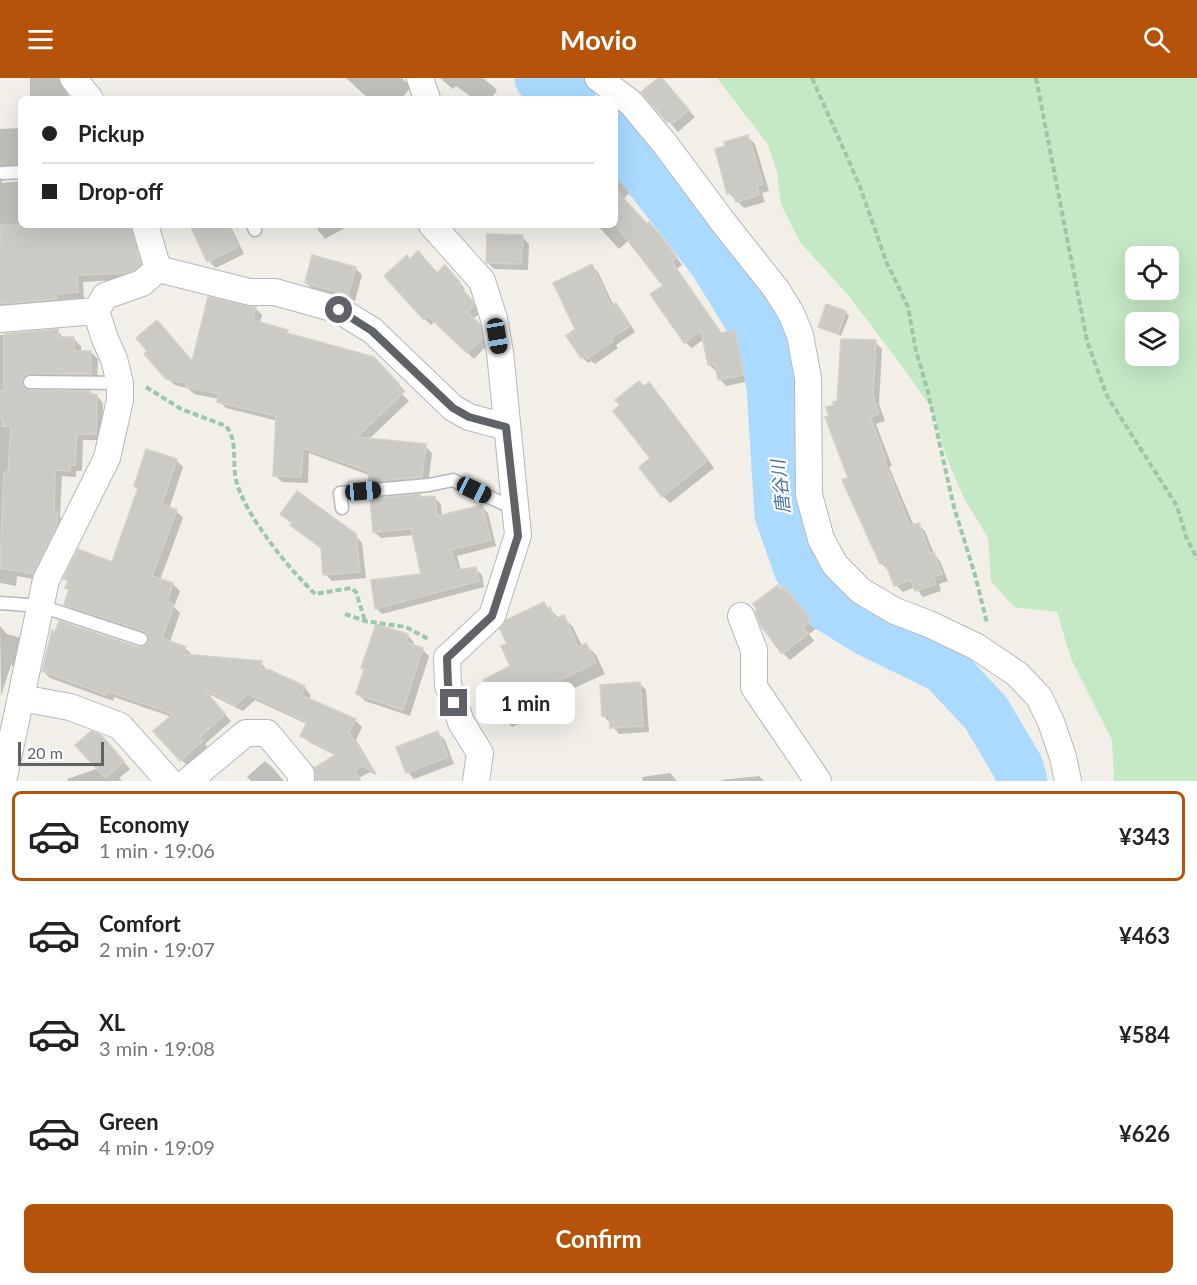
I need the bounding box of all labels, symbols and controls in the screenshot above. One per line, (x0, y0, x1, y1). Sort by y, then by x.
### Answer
icon: menu (24, 23, 57, 56)
text: Movio (560, 23, 637, 56)
icon: search (1140, 23, 1173, 56)
text: Pickup (78, 120, 144, 147)
text: Drop-off (78, 178, 163, 205)
map controls (1125, 246, 1179, 366)
button: locate (1125, 246, 1179, 300)
route start (325, 296, 352, 323)
button: layers (1125, 312, 1179, 366)
car (485, 317, 509, 355)
water label: 唐谷川 (766, 457, 794, 515)
car (454, 474, 494, 506)
car (344, 480, 382, 502)
callout: 1 min (475, 682, 574, 724)
route end (440, 689, 467, 716)
text: 1 min (501, 691, 550, 715)
scale bar (18, 739, 104, 766)
text: 20 m (27, 743, 63, 762)
icon: car (27, 809, 81, 863)
text: Economy (99, 811, 189, 838)
text: ¥343 (1119, 823, 1170, 850)
text: 1 min · 19:06 (99, 838, 215, 862)
icon: car (27, 908, 81, 962)
text: Comfort (99, 910, 181, 937)
text: ¥463 (1119, 922, 1170, 949)
text: 2 min · 19:07 (99, 937, 215, 961)
icon: car (27, 1007, 81, 1061)
text: XL (99, 1009, 125, 1036)
text: ¥584 (1119, 1021, 1170, 1048)
text: 3 min · 19:08 (99, 1036, 215, 1060)
icon: car (27, 1106, 81, 1160)
text: Green (99, 1108, 159, 1135)
text: ¥626 (1119, 1120, 1170, 1147)
text: 4 min · 19:09 (99, 1135, 215, 1159)
button: Confirm (24, 1204, 1173, 1273)

